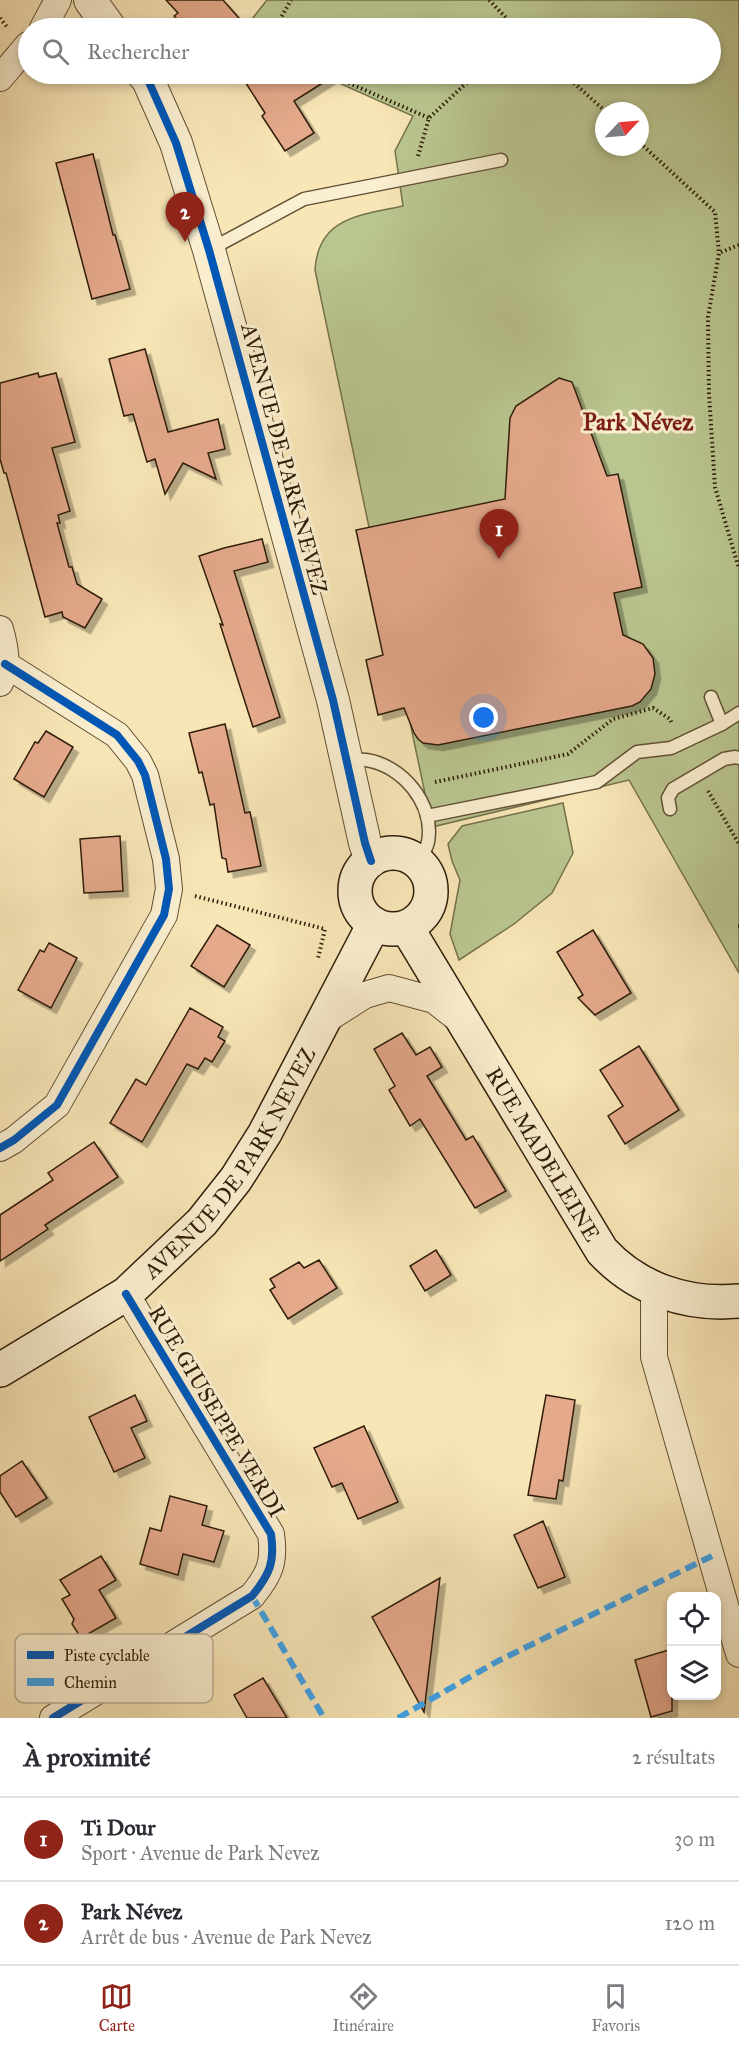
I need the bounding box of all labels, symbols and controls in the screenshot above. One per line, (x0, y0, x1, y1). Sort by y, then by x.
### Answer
search box (18, 18, 721, 84)
icon: search (39, 35, 72, 68)
text: Rechercher (87, 38, 189, 65)
north arrow (595, 102, 649, 156)
pin: 2 (166, 192, 204, 242)
street label: AVENUE DE PARK NEVEZ (235, 319, 334, 598)
district label: Park Névez (583, 407, 694, 437)
pin: 1 (480, 510, 518, 559)
your location (469, 703, 498, 732)
street label: AVENUE DE PARK NEVEZ (137, 1042, 321, 1285)
street label: RUE MADELEINE (480, 1062, 606, 1247)
street label: RUE GIUSEPPE VERDI (143, 1300, 291, 1522)
map controls (667, 1592, 721, 1700)
button: locate (667, 1592, 721, 1646)
legend (15, 1634, 213, 1703)
text: Piste cyclable (64, 1646, 150, 1665)
button: layers (667, 1646, 721, 1700)
text: Chemin (64, 1673, 117, 1692)
text: À proximité (24, 1741, 150, 1773)
text: 2 résultats (632, 1745, 715, 1769)
text: Ti Dour (81, 1814, 155, 1841)
text: 1 (40, 1827, 47, 1851)
text: 30 m (674, 1827, 715, 1851)
text: Sport · Avenue de Park Nevez (81, 1841, 320, 1865)
text: Park Névez (81, 1898, 183, 1925)
text: 2 (39, 1911, 48, 1935)
text: 120 m (664, 1911, 715, 1935)
text: Arrêt de bus · Avenue de Park Nevez (81, 1925, 372, 1949)
tab: Carte (99, 1980, 135, 2035)
tab: Itinéraire (332, 1980, 394, 2035)
tab: Favoris (592, 1980, 640, 2035)

